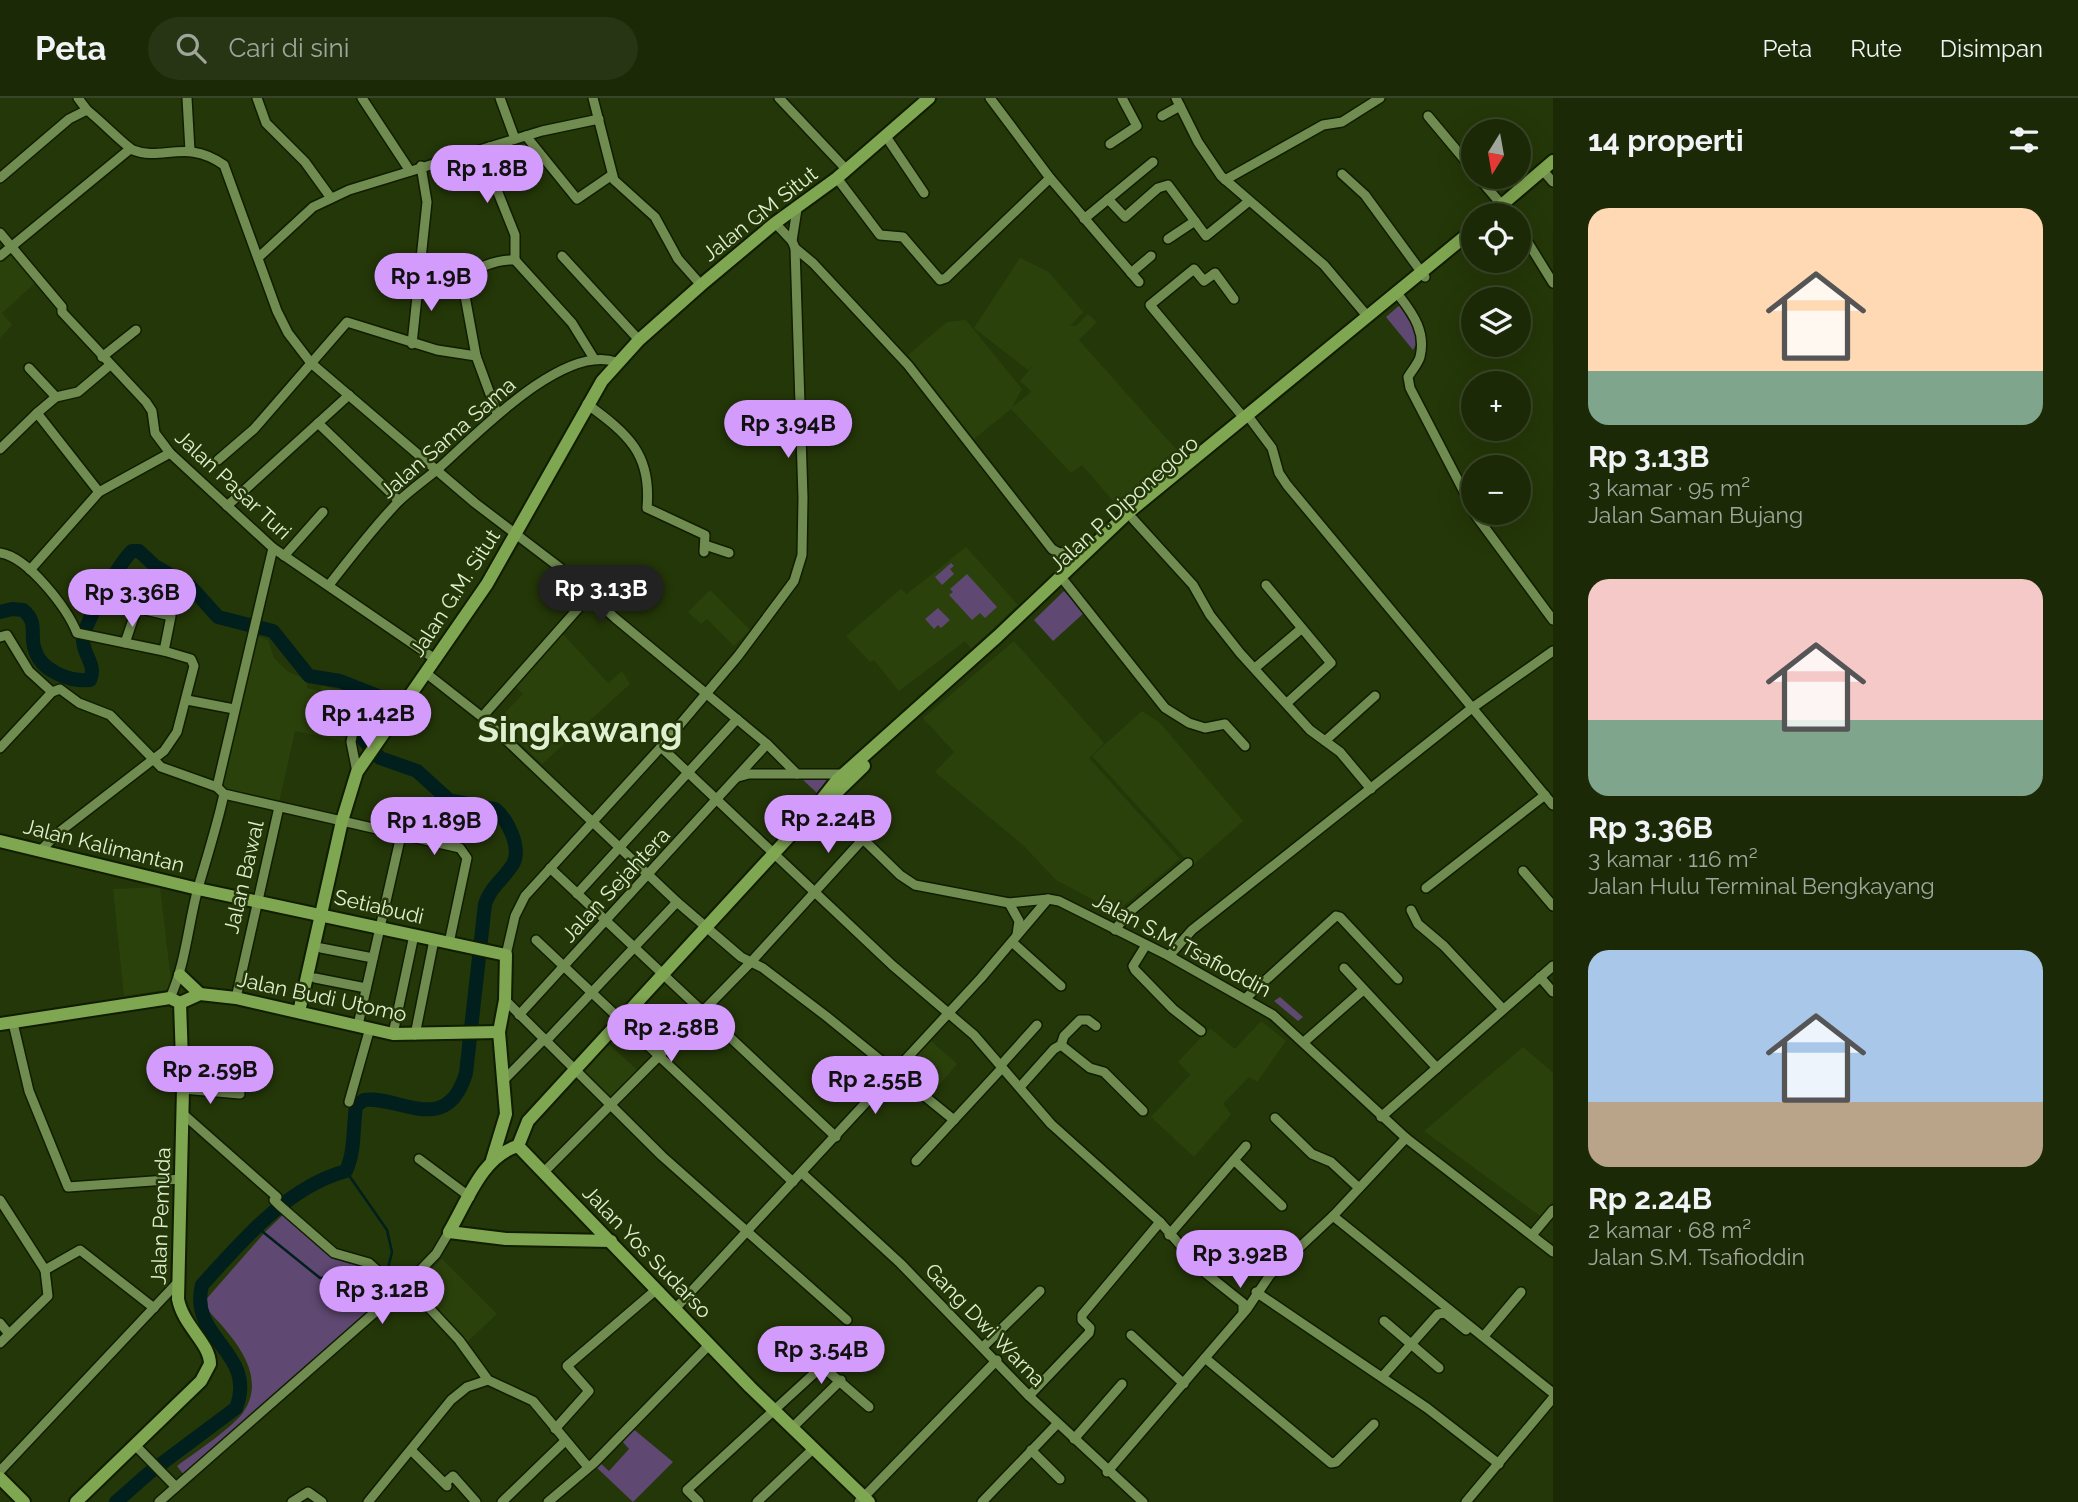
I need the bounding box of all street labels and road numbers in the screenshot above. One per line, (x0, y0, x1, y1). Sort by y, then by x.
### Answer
street label: Jalan GM Situt (697, 161, 822, 266)
street label: Jalan Sama Sama (375, 372, 521, 503)
street label: Jalan Pasar Turi (170, 425, 296, 545)
street label: Jalan P. Diponegoro (1044, 430, 1203, 577)
street label: Jalan G.M. Situt (404, 524, 505, 661)
street label: Jalan Kalimantan (21, 813, 187, 878)
street label: Jalan Bawal (218, 818, 269, 936)
street label: Jalan Sejahtera (556, 822, 675, 947)
street label: Setiabudi (332, 884, 426, 929)
street label: Jalan S.M. Tsafioddin (1089, 887, 1276, 1002)
street label: Jalan Budi Utomo (235, 966, 409, 1027)
street label: Jalan Pemuda (146, 1147, 175, 1285)
street label: Jalan Yos Sudarso (578, 1180, 717, 1323)
street label: Gang Dwi Warna (920, 1258, 1051, 1392)

